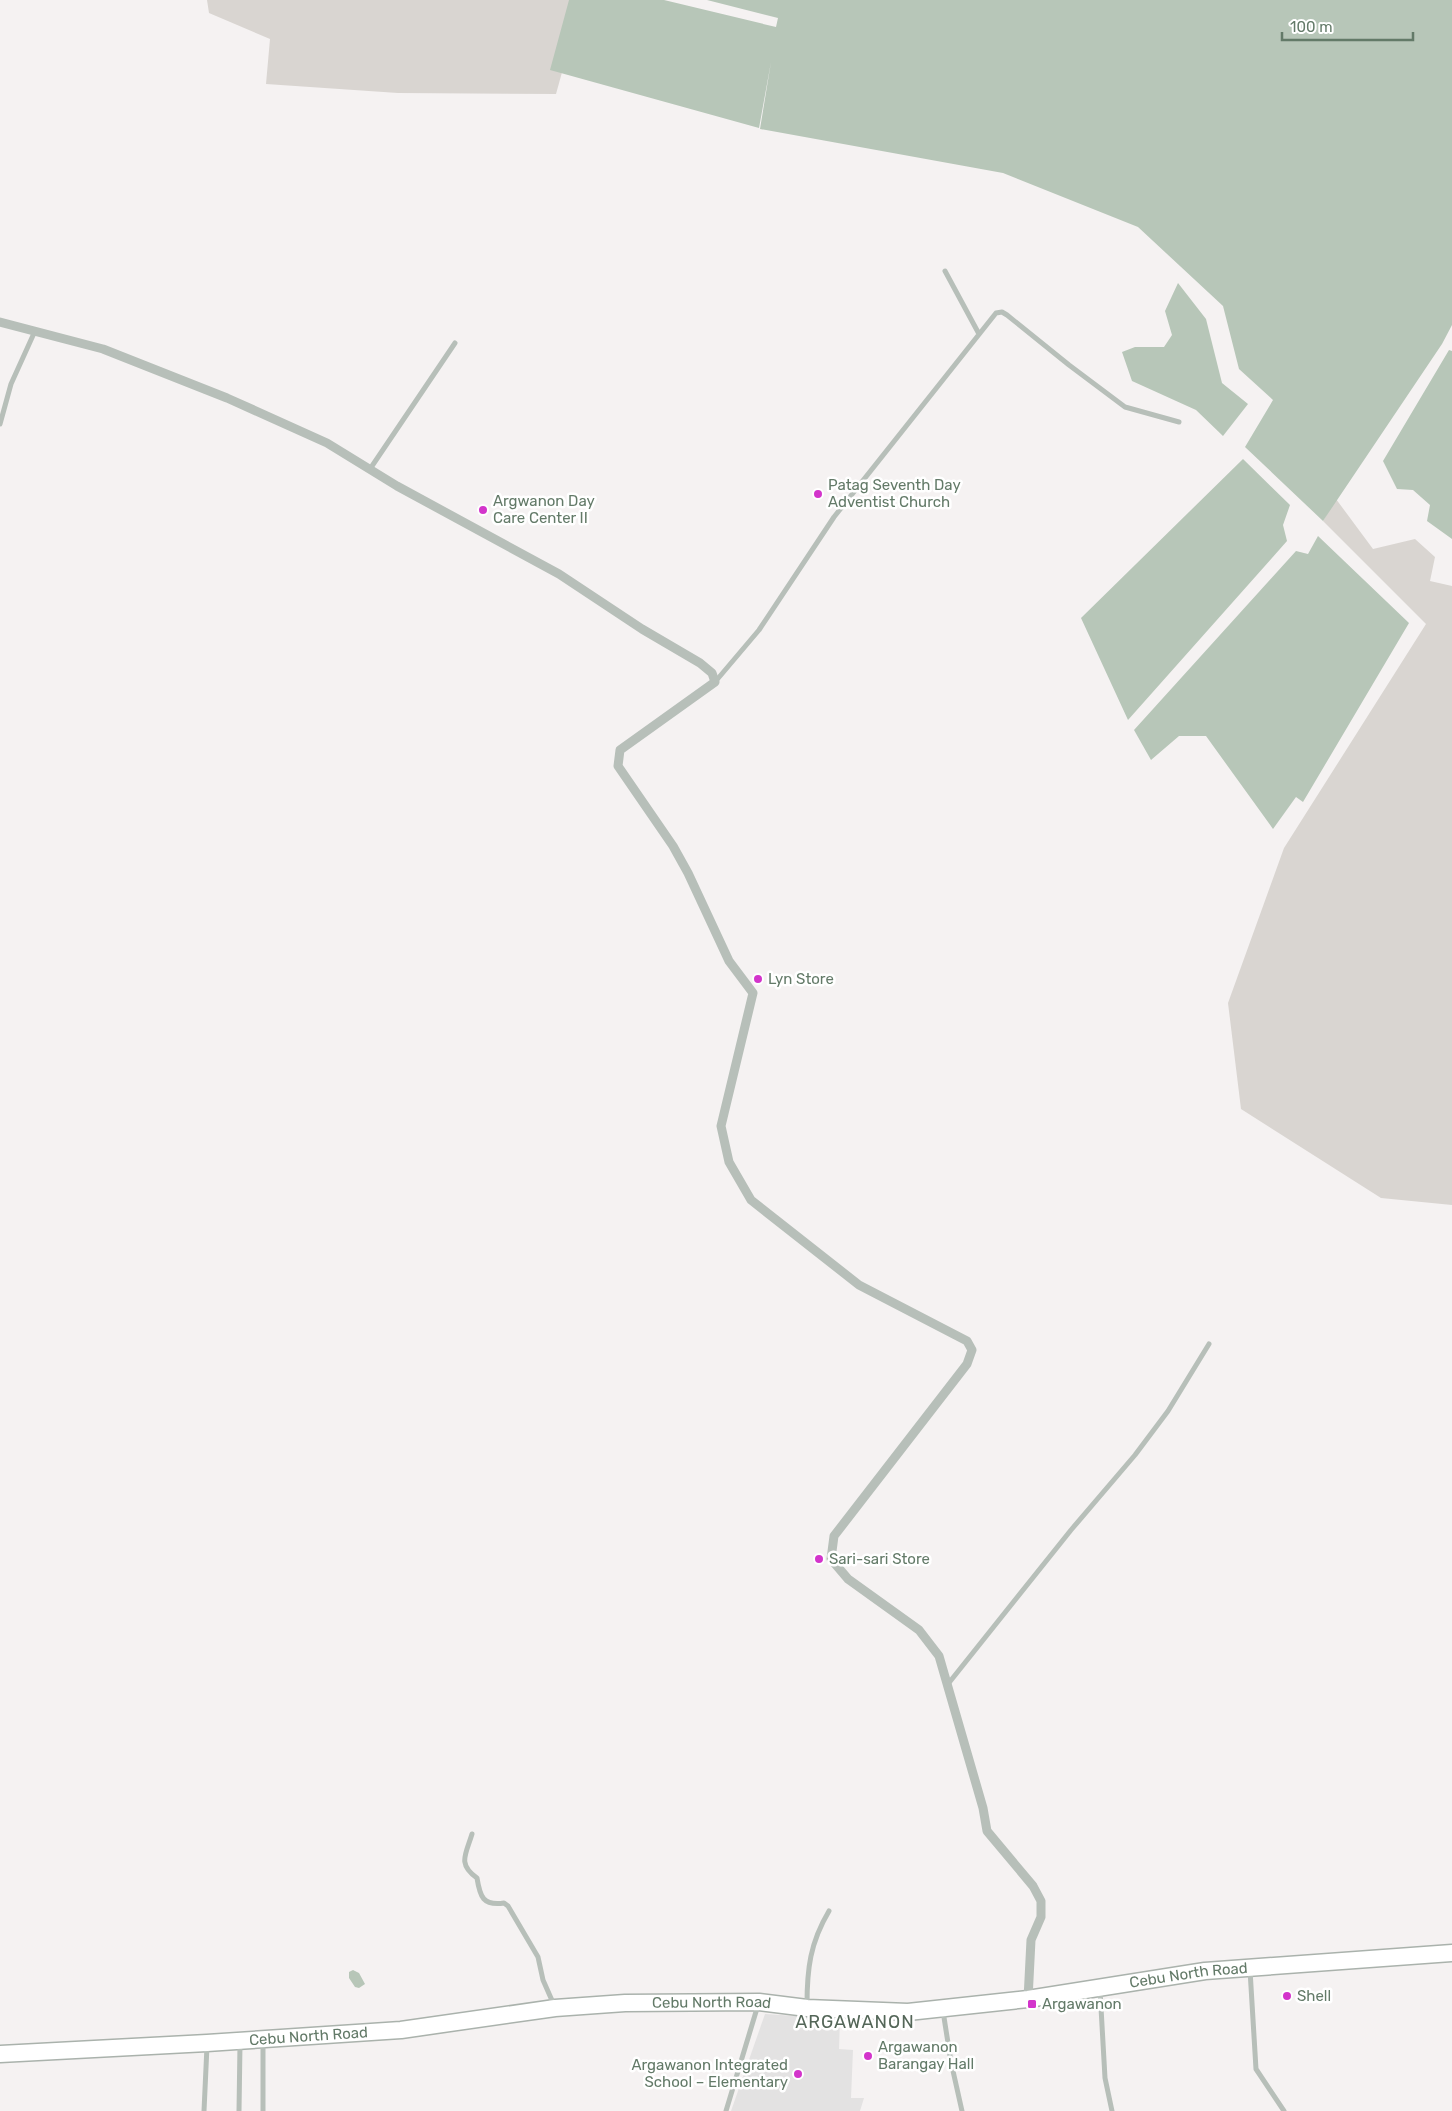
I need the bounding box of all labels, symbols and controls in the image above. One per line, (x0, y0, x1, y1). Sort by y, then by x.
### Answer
scale bar (1282, 10, 1413, 42)
text: 100 m (1290, 18, 1332, 36)
place label: Patag Seventh Day Adventist Church (828, 476, 961, 511)
marker: Patag Seventh Day Adventist Church (812, 488, 824, 500)
place label: Argwanon Day Care Center II (493, 492, 595, 527)
marker: Argwanon Day Care Center II (477, 504, 489, 516)
place label: Lyn Store (768, 970, 834, 988)
marker: Lyn Store (752, 973, 764, 985)
place label: Sari-sari Store (829, 1550, 930, 1568)
marker: Sari-sari Store (813, 1553, 825, 1565)
street label: Cebu North Road (1128, 1959, 1248, 1992)
place label: Shell (1297, 1987, 1331, 2005)
marker: Shell (1281, 1990, 1293, 2002)
street label: Cebu North Road (652, 1993, 772, 2012)
place label: Argawanon (1042, 1995, 1122, 2013)
marker: Argawanon (1026, 1998, 1038, 2010)
district label: ARGAWANON (795, 2011, 915, 2033)
street label: Cebu North Road (248, 2023, 369, 2049)
place label: Argawanon Barangay Hall (878, 2038, 974, 2073)
marker: Argawanon Barangay Hall (862, 2050, 874, 2062)
place label: Argawanon Integrated School – Elementary (631, 2056, 788, 2091)
marker: Argawanon Integrated School – Elementary (792, 2068, 804, 2080)

